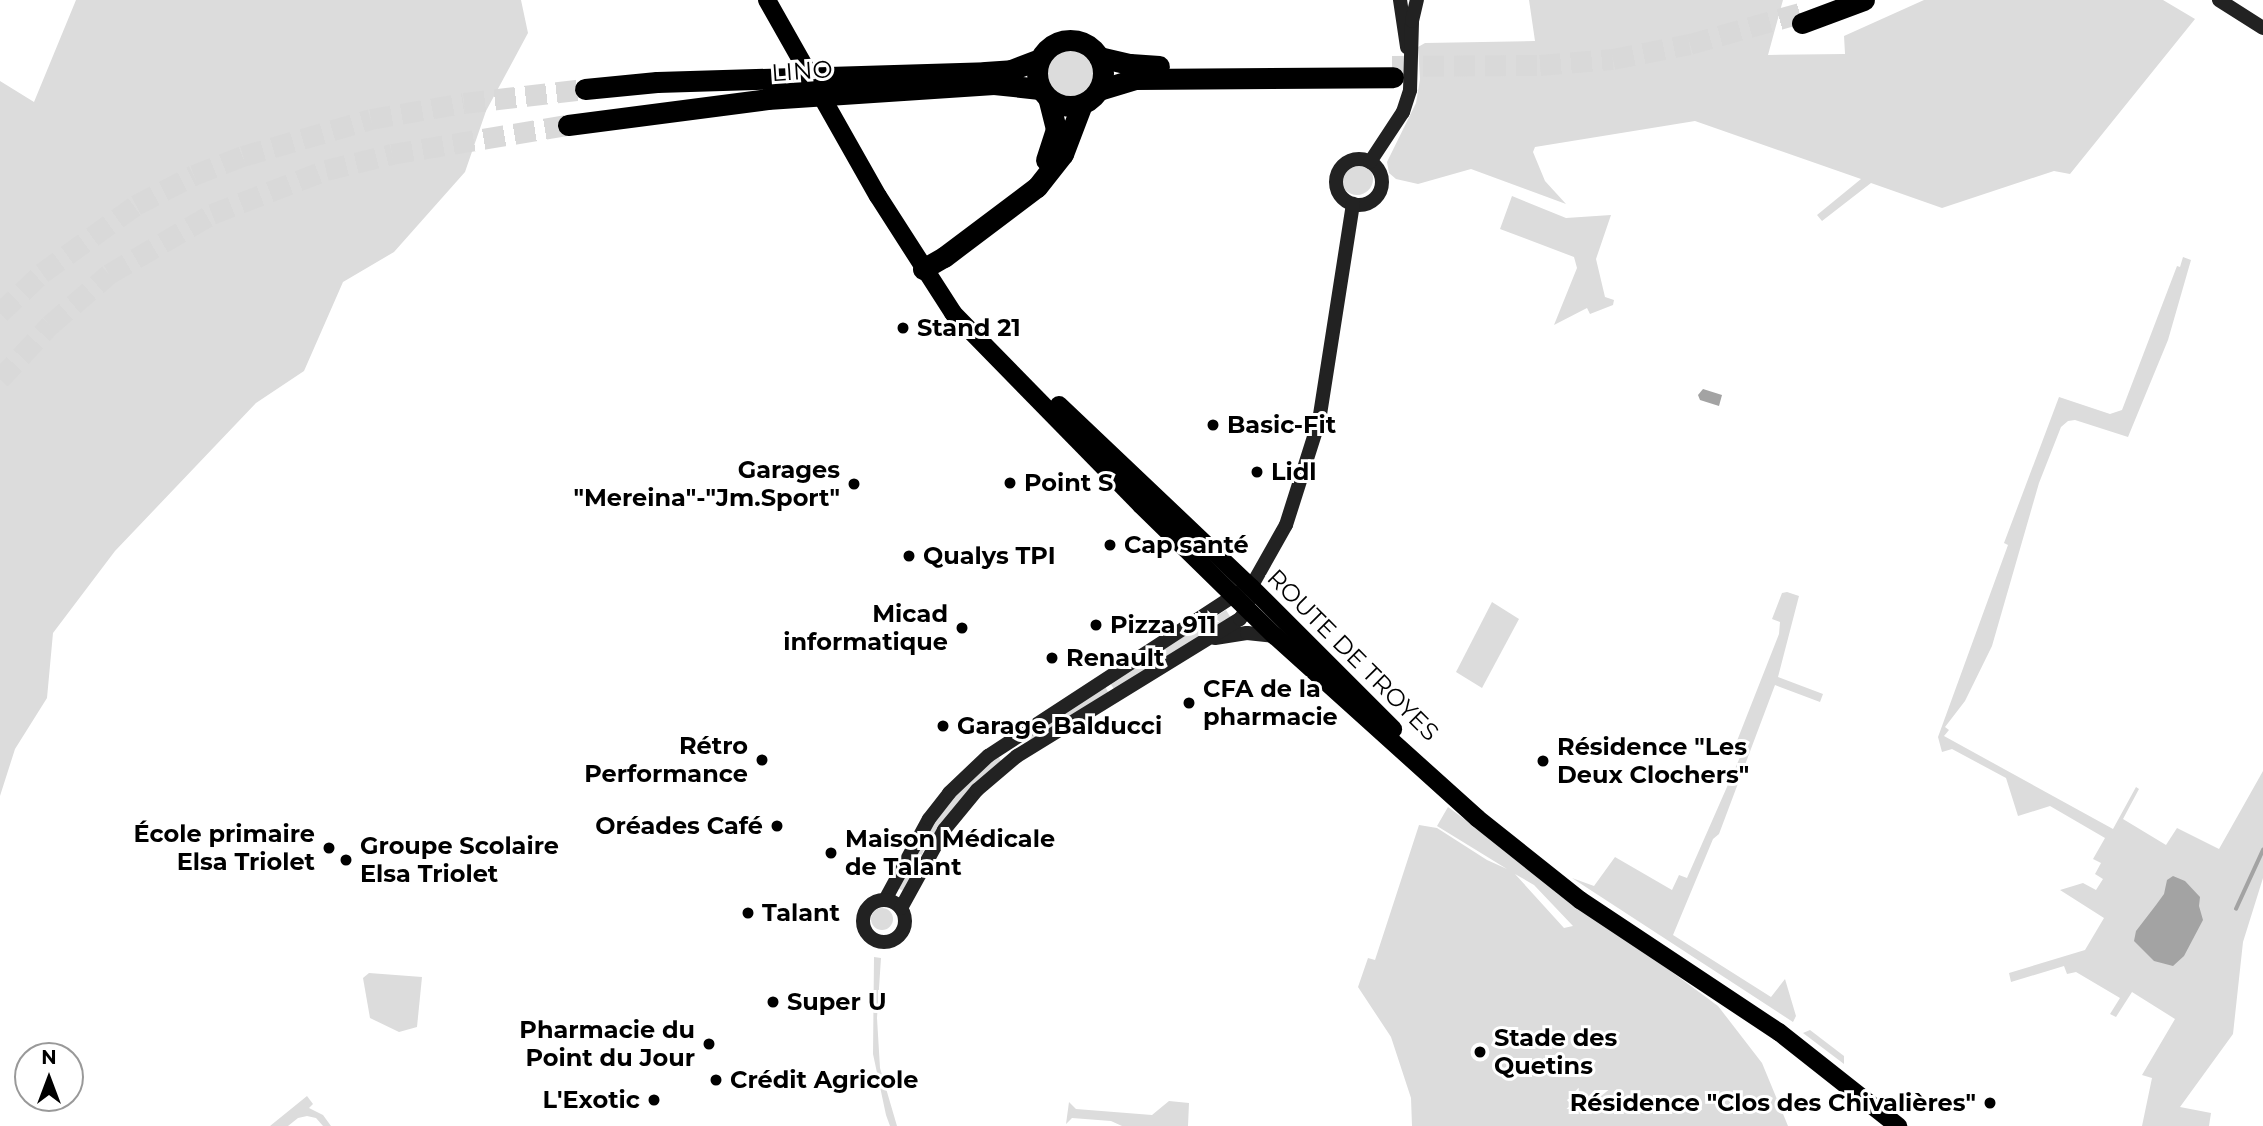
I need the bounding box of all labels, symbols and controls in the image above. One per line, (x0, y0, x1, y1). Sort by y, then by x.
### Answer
street label: LINO (771, 55, 833, 87)
place label: Stand 21 (917, 314, 1021, 342)
marker: Stand 21 (895, 320, 911, 336)
place label: Basic-Fit (1227, 411, 1336, 439)
marker: Basic-Fit (1205, 417, 1221, 433)
place label: Garages "Mereina"-"Jm.Sport" (573, 456, 840, 512)
place label: Lidl (1271, 458, 1317, 486)
marker: Lidl (1249, 464, 1265, 480)
place label: Point S (1024, 469, 1113, 497)
marker: Point S (1002, 475, 1018, 491)
marker: Garages "Mereina"-"Jm.Sport" (846, 476, 862, 492)
place label: Cap santé (1124, 531, 1249, 559)
marker: Cap santé (1102, 537, 1118, 553)
place label: Qualys TPI (923, 542, 1055, 570)
marker: Qualys TPI (901, 548, 917, 564)
street label: ROUTE DE TROYES (1261, 563, 1445, 747)
place label: Micad informatique (783, 600, 948, 656)
place label: Pizza 911 (1110, 611, 1216, 639)
marker: Pizza 911 (1088, 617, 1104, 633)
marker: Micad informatique (954, 620, 970, 636)
place label: Renault (1066, 644, 1164, 672)
marker: Renault (1044, 650, 1060, 666)
place label: CFA de la pharmacie (1203, 675, 1338, 731)
marker: CFA de la pharmacie (1181, 695, 1197, 711)
place label: Garage Balducci (957, 712, 1162, 740)
marker: Garage Balducci (935, 718, 951, 734)
place label: Rétro Performance (584, 732, 748, 788)
place label: Résidence "Les Deux Clochers" (1557, 733, 1749, 789)
marker: Rétro Performance (754, 752, 770, 768)
marker: Résidence "Les Deux Clochers" (1535, 753, 1551, 769)
place label: Oréades Café (595, 812, 763, 840)
marker: Oréades Café (769, 818, 785, 834)
place label: École primaire Elsa Triolet (134, 820, 315, 876)
place label: Maison Médicale de Talant (845, 825, 1055, 881)
place label: Groupe Scolaire Elsa Triolet (360, 832, 559, 888)
marker: École primaire Elsa Triolet (321, 840, 337, 856)
marker: Maison Médicale de Talant (823, 845, 839, 861)
marker: Groupe Scolaire Elsa Triolet (338, 852, 354, 868)
place label: Talant (762, 899, 840, 927)
marker: Talant (740, 905, 756, 921)
place label: Super U (787, 988, 887, 1016)
marker: Super U (765, 994, 781, 1010)
place label: Pharmacie du Point du Jour (519, 1016, 695, 1072)
place label: Stade des Quetins (1494, 1024, 1617, 1080)
marker: Pharmacie du Point du Jour (701, 1036, 717, 1052)
north arrow (14, 1042, 84, 1112)
marker: Stade des Quetins (1472, 1044, 1488, 1060)
text: N (41, 1046, 57, 1069)
place label: Crédit Agricole (730, 1066, 918, 1094)
marker: Crédit Agricole (708, 1072, 724, 1088)
place label: L'Exotic (543, 1086, 640, 1114)
place label: Résidence "Clos des Chivalières" (1570, 1089, 1976, 1117)
marker: L'Exotic (646, 1092, 662, 1108)
marker: Résidence "Clos des Chivalières" (1982, 1095, 1998, 1111)

